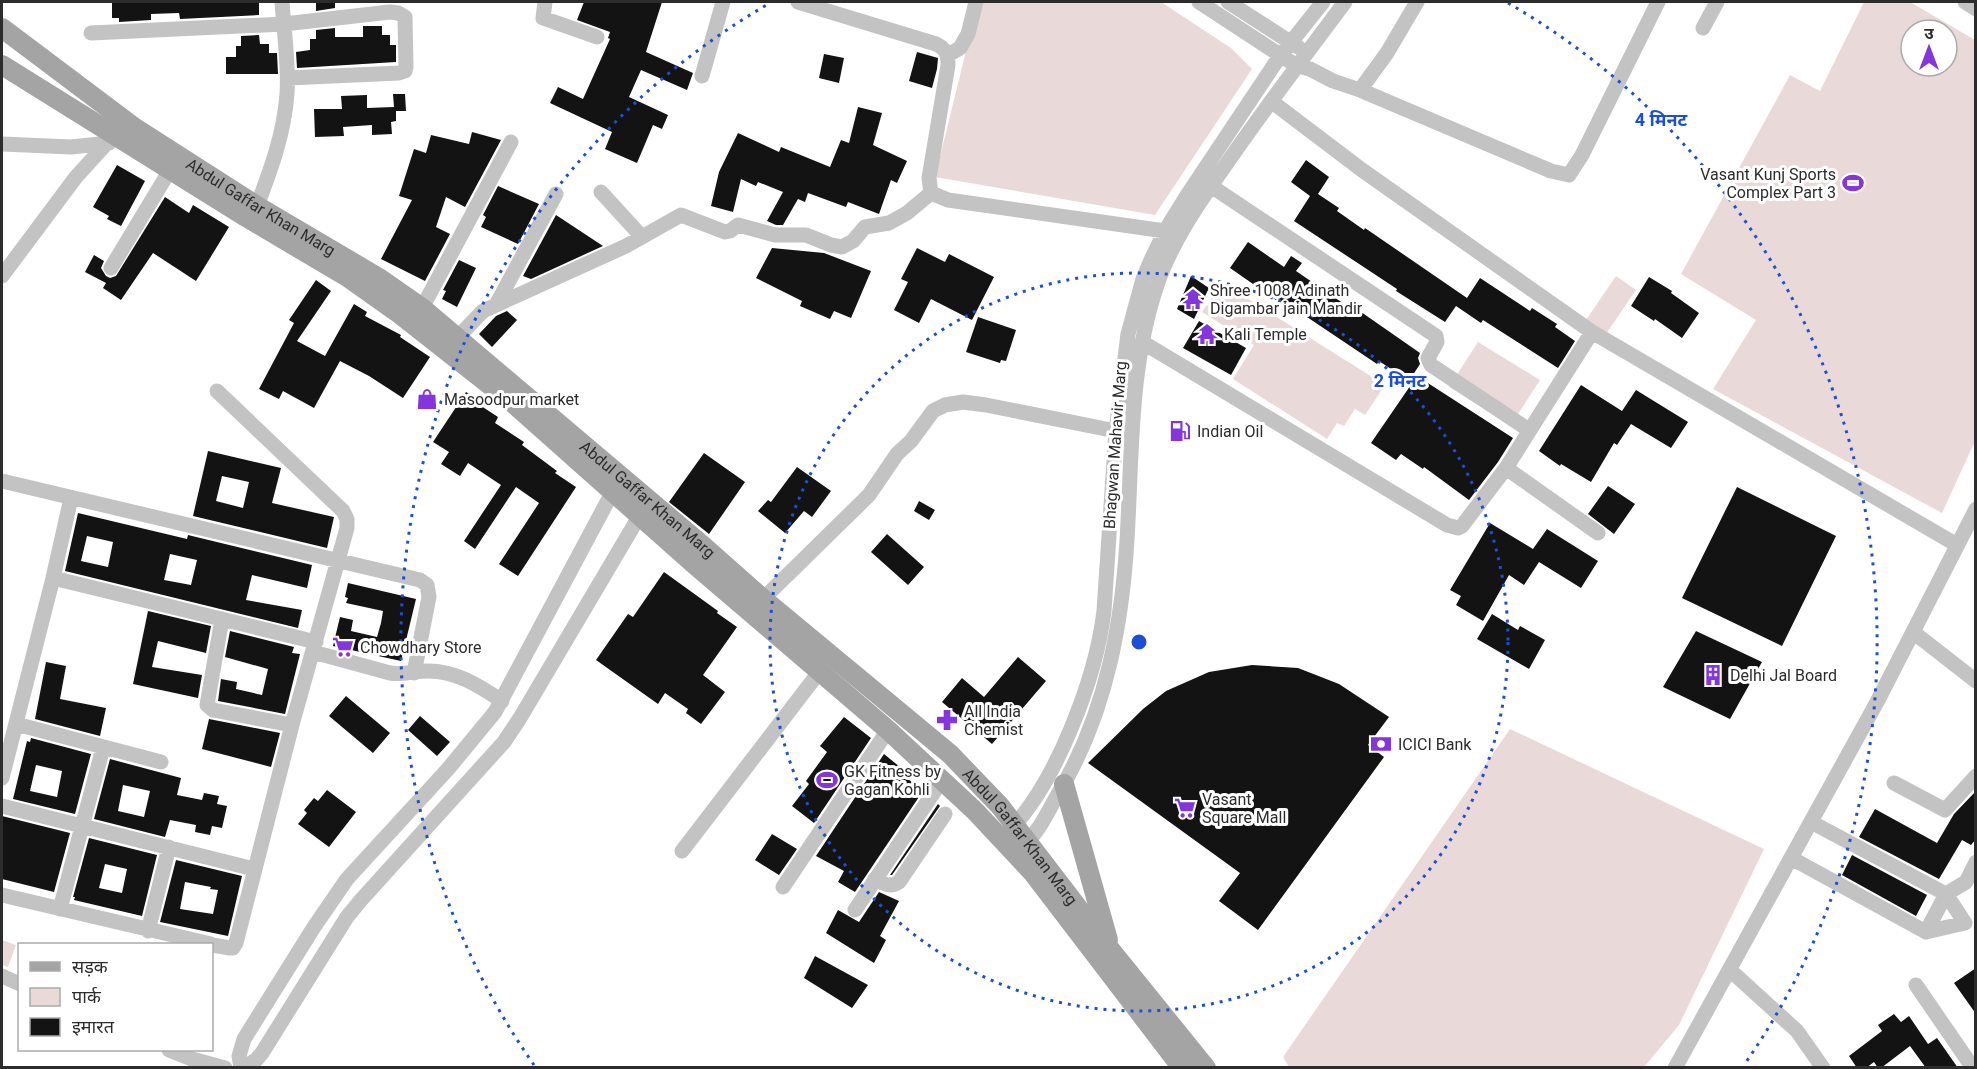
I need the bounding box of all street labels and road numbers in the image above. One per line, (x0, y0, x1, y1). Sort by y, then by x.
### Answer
street label: Abdul Gaffar Khan Marg (183, 154, 339, 260)
street label: Bhagwan Mahavir Marg (1100, 361, 1130, 529)
street label: Abdul Gaffar Khan Marg (576, 436, 719, 562)
street label: Abdul Gaffar Khan Marg (959, 764, 1082, 909)

